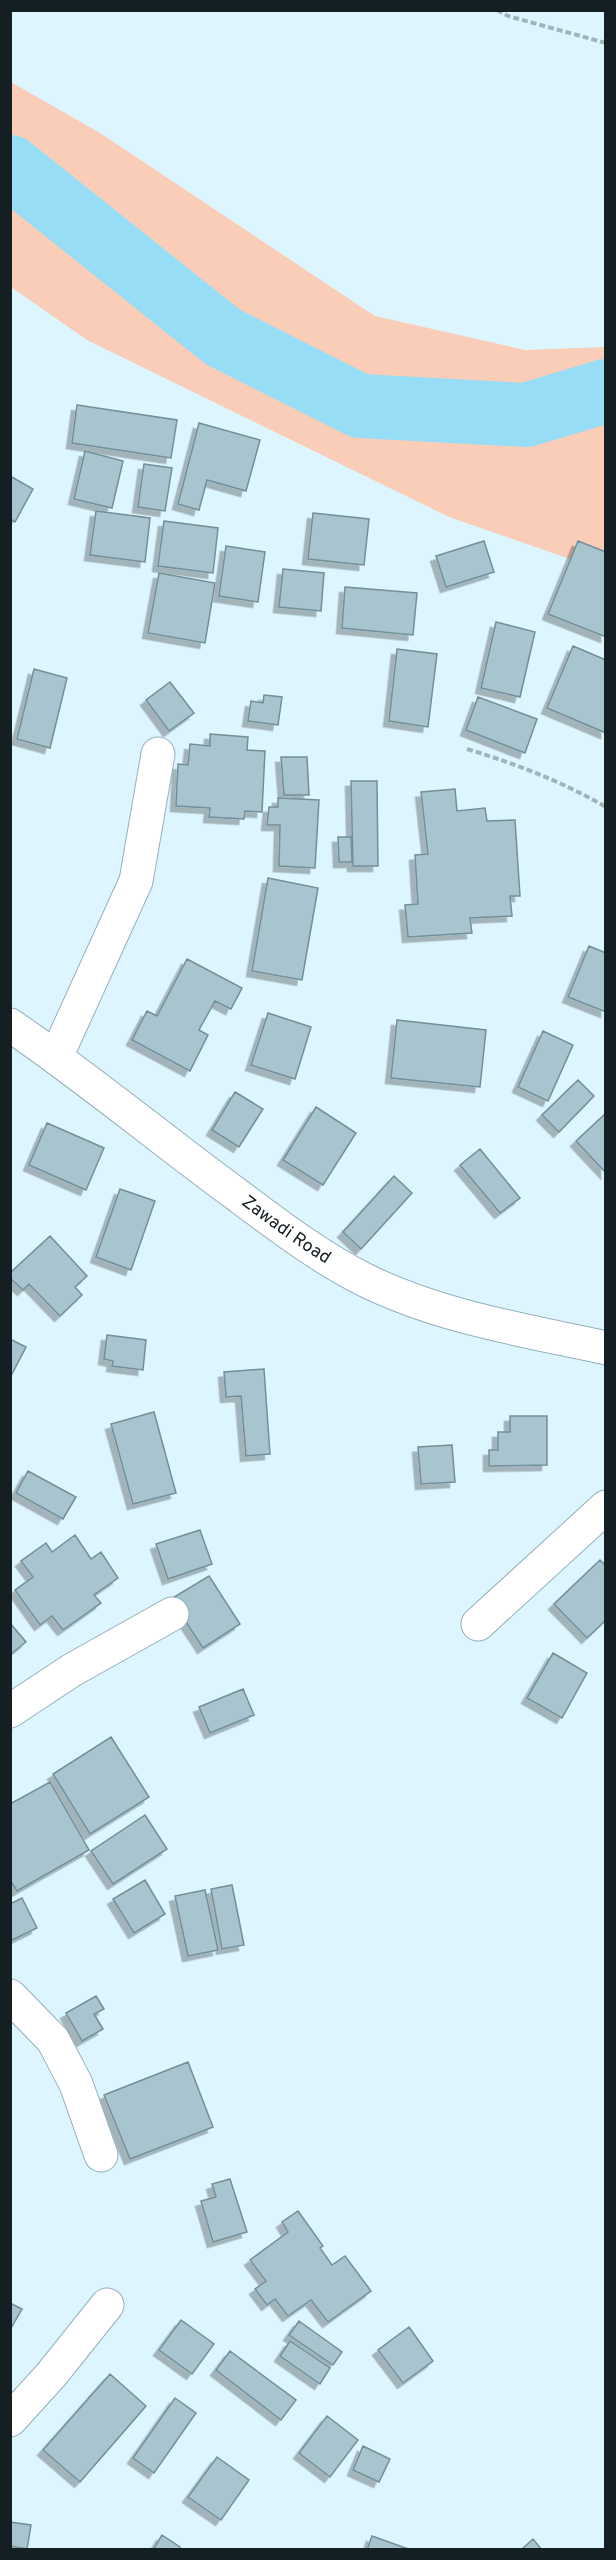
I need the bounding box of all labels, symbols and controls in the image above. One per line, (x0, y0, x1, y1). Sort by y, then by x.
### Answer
street label: Zawadi Road (237, 1191, 335, 1270)

